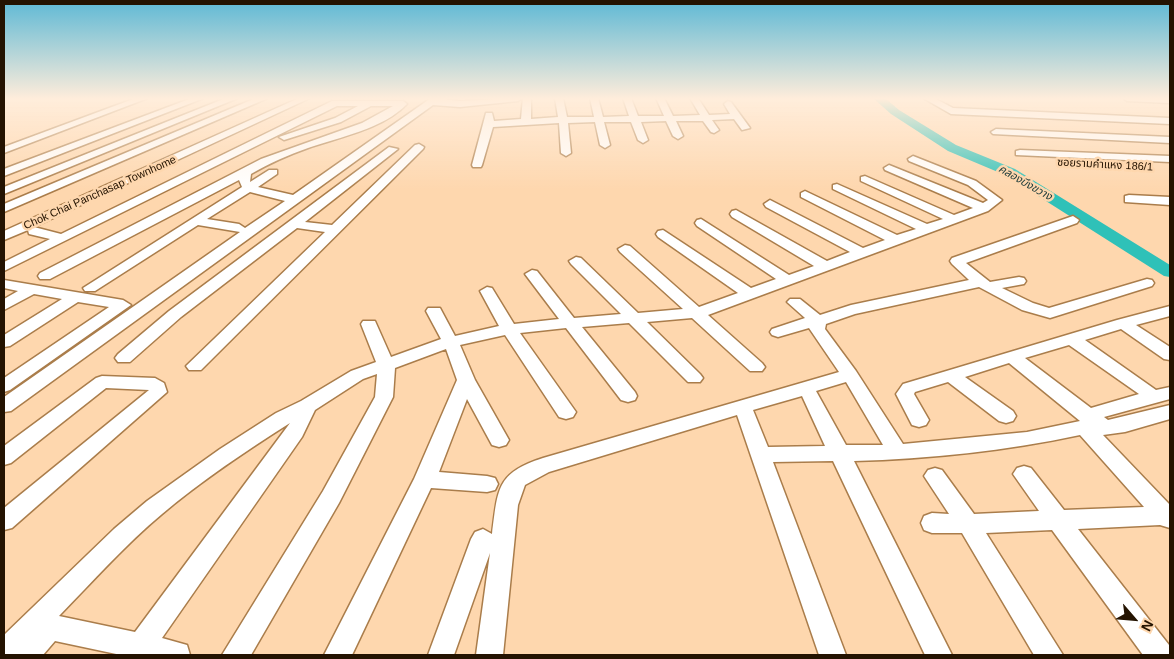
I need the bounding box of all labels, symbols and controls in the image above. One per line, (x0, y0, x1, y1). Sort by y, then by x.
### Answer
street label: Chok Chai Panchasap Townhome (22, 153, 178, 233)
street label: ซอยรามคำแหง 186/1 (1057, 156, 1153, 174)
water label: คลองบึงขวาง (996, 162, 1054, 204)
north arrow (1109, 594, 1159, 644)
text: N (1138, 618, 1157, 634)

